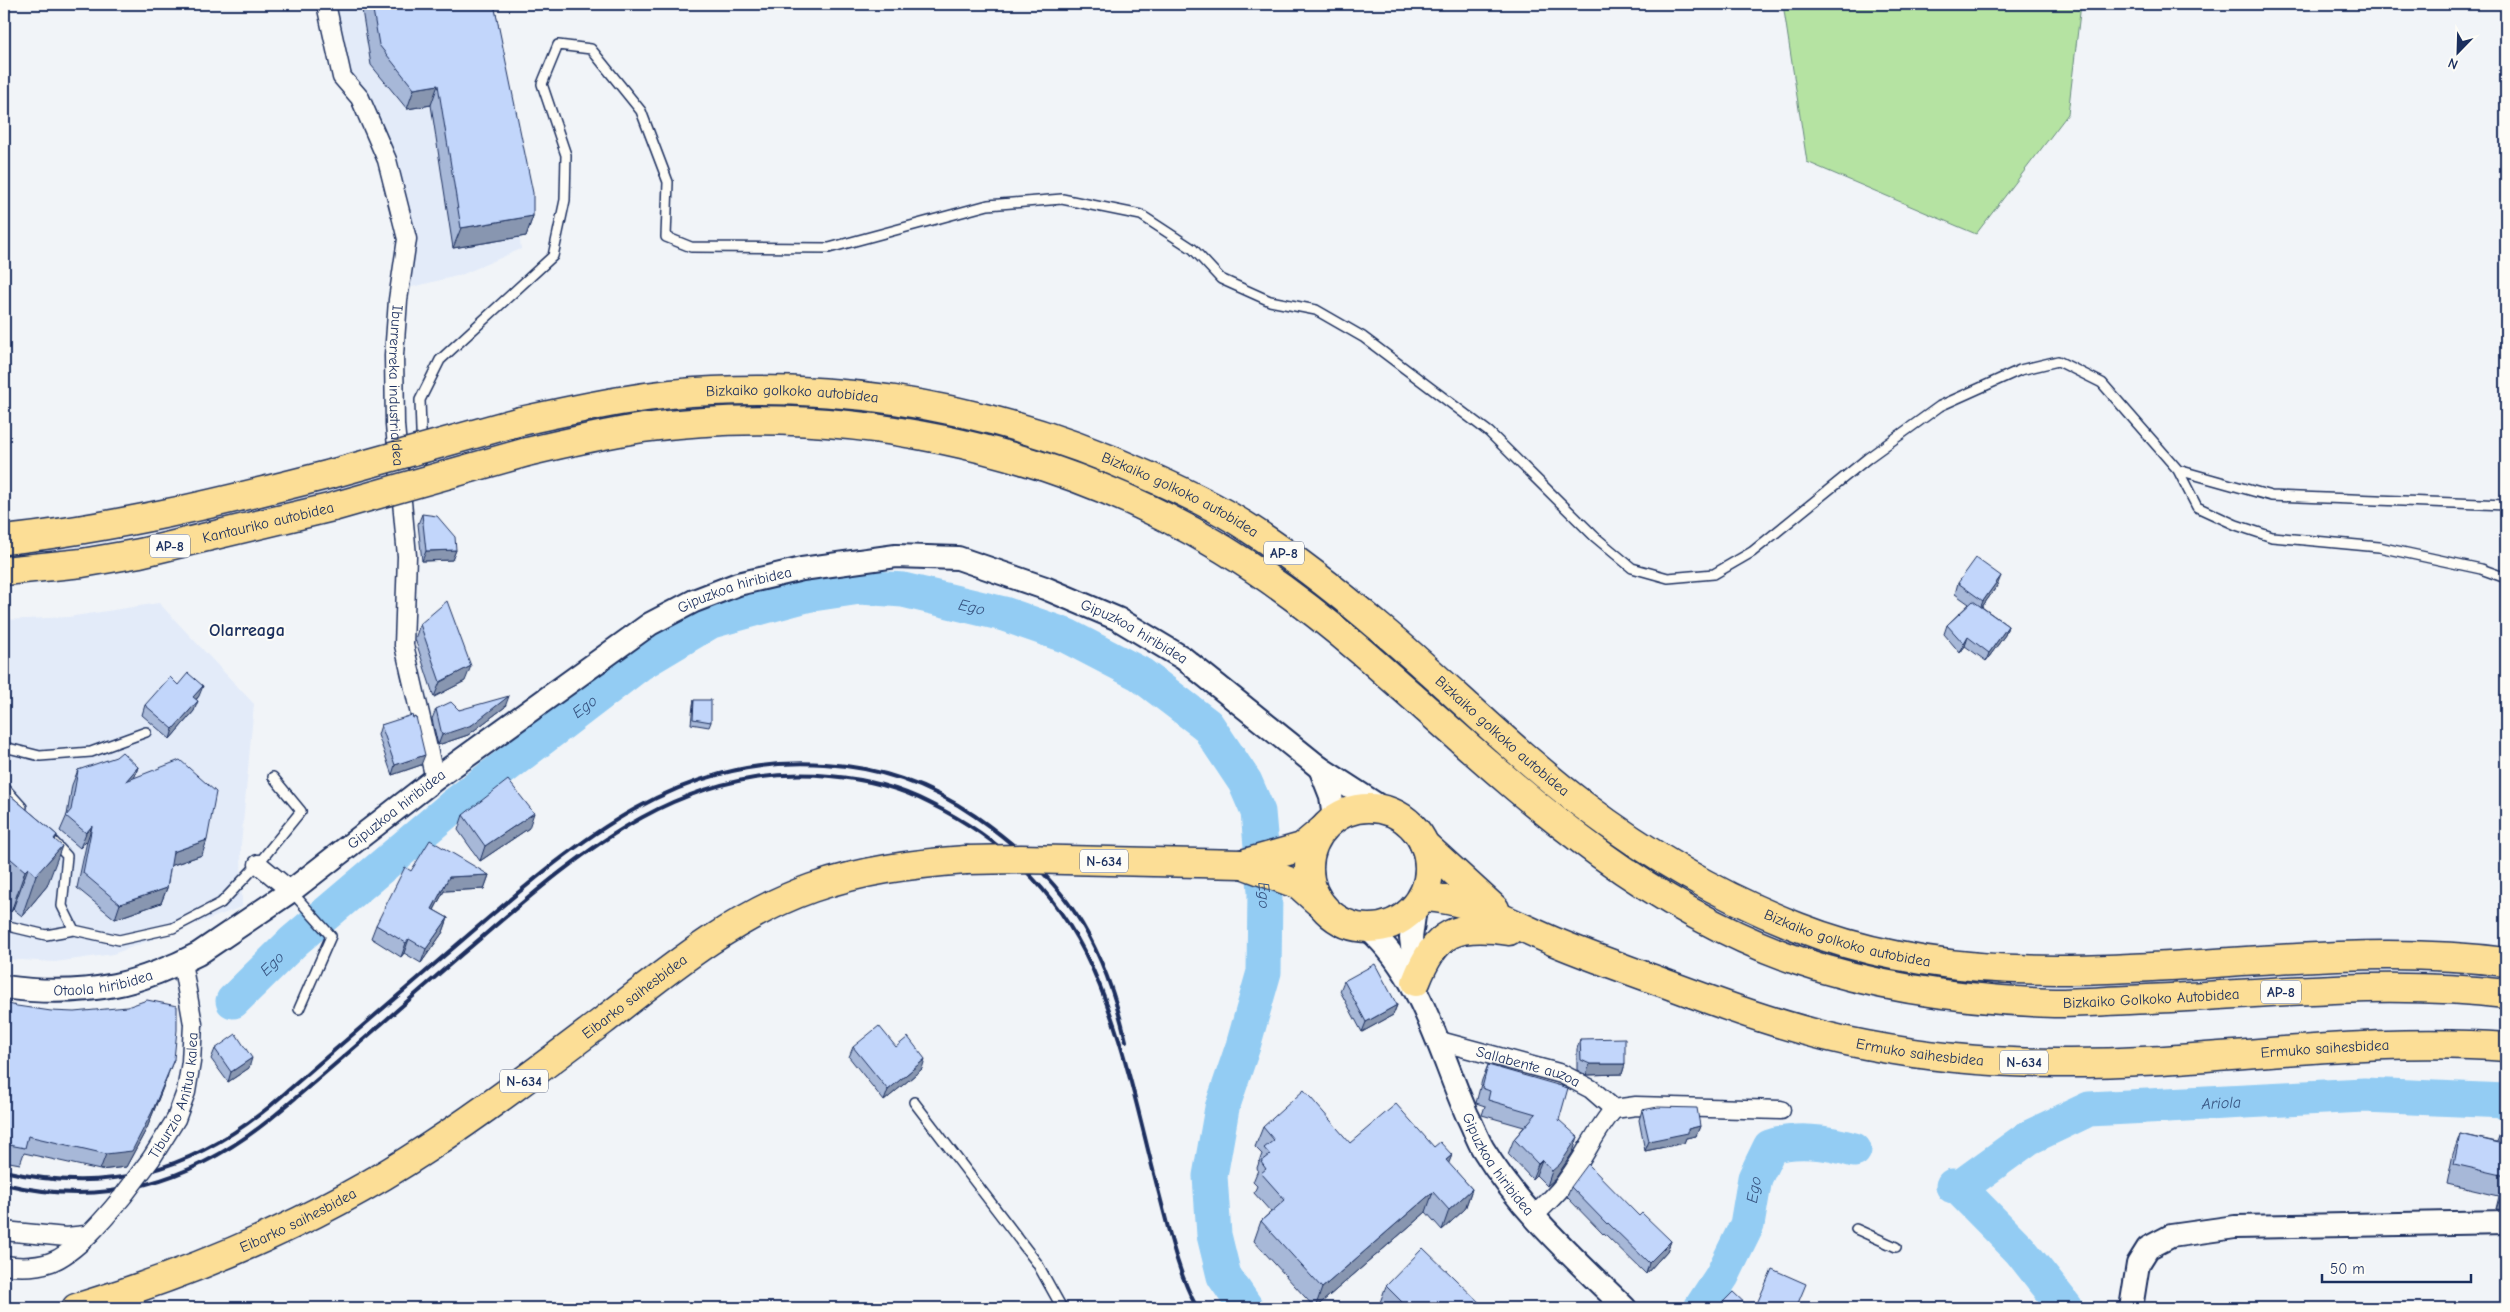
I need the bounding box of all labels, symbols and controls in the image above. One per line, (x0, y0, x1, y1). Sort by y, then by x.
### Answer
north arrow (2432, 28, 2482, 78)
text: N (2446, 54, 2461, 73)
street label: Iburrerreka industrialdea (385, 305, 408, 467)
street label: Bizkaiko golkoko autobidea (706, 381, 880, 407)
street label: Bizkaiko golkoko autobidea (1099, 448, 1262, 541)
street label: Kantauriko autobidea (200, 498, 336, 547)
road number: AP-8 (150, 534, 190, 558)
road number: AP-8 (1264, 542, 1304, 564)
street label: Gipuzkoa hiribidea (674, 563, 793, 617)
street label: Gipuzkoa hiribidea (1078, 595, 1192, 668)
water label: Ego (957, 596, 987, 619)
district label: Olarreaga (209, 620, 285, 641)
street label: Bizkaiko golkoko autobidea (1432, 672, 1573, 800)
water label: Ego (569, 692, 601, 722)
street label: Gipuzkoa hiribidea (344, 765, 449, 853)
road number: N-634 (1080, 849, 1128, 872)
water label: Ego (1254, 881, 1273, 909)
street label: Bizkaiko golkoko autobidea (1761, 905, 1932, 971)
water label: Ego (256, 948, 288, 980)
street label: Eibarko saihesbidea (578, 950, 691, 1043)
street label: Otaola hiribidea (53, 966, 155, 1000)
road number: AP-8 (2261, 980, 2301, 1004)
street label: Bizkaiko Golkoko Autobidea (2063, 985, 2240, 1012)
street label: Tiburzio Anitua kalea (144, 1032, 202, 1162)
street label: Ermuko saihesbidea (1855, 1034, 1985, 1069)
street label: Ermuko saihesbidea (2260, 1036, 2390, 1062)
street label: Sallabente auzoa (1474, 1042, 1583, 1091)
road number: N-634 (2000, 1050, 2048, 1074)
road number: N-634 (500, 1070, 548, 1092)
water label: Ariola (2200, 1093, 2241, 1113)
street label: Gipuzkoa hiribidea (1458, 1110, 1538, 1219)
water label: Ego (1743, 1175, 1765, 1204)
street label: Eibarko saihesbidea (237, 1184, 360, 1256)
scale bar (2322, 1252, 2471, 1284)
text: 50 m (2330, 1260, 2365, 1278)

